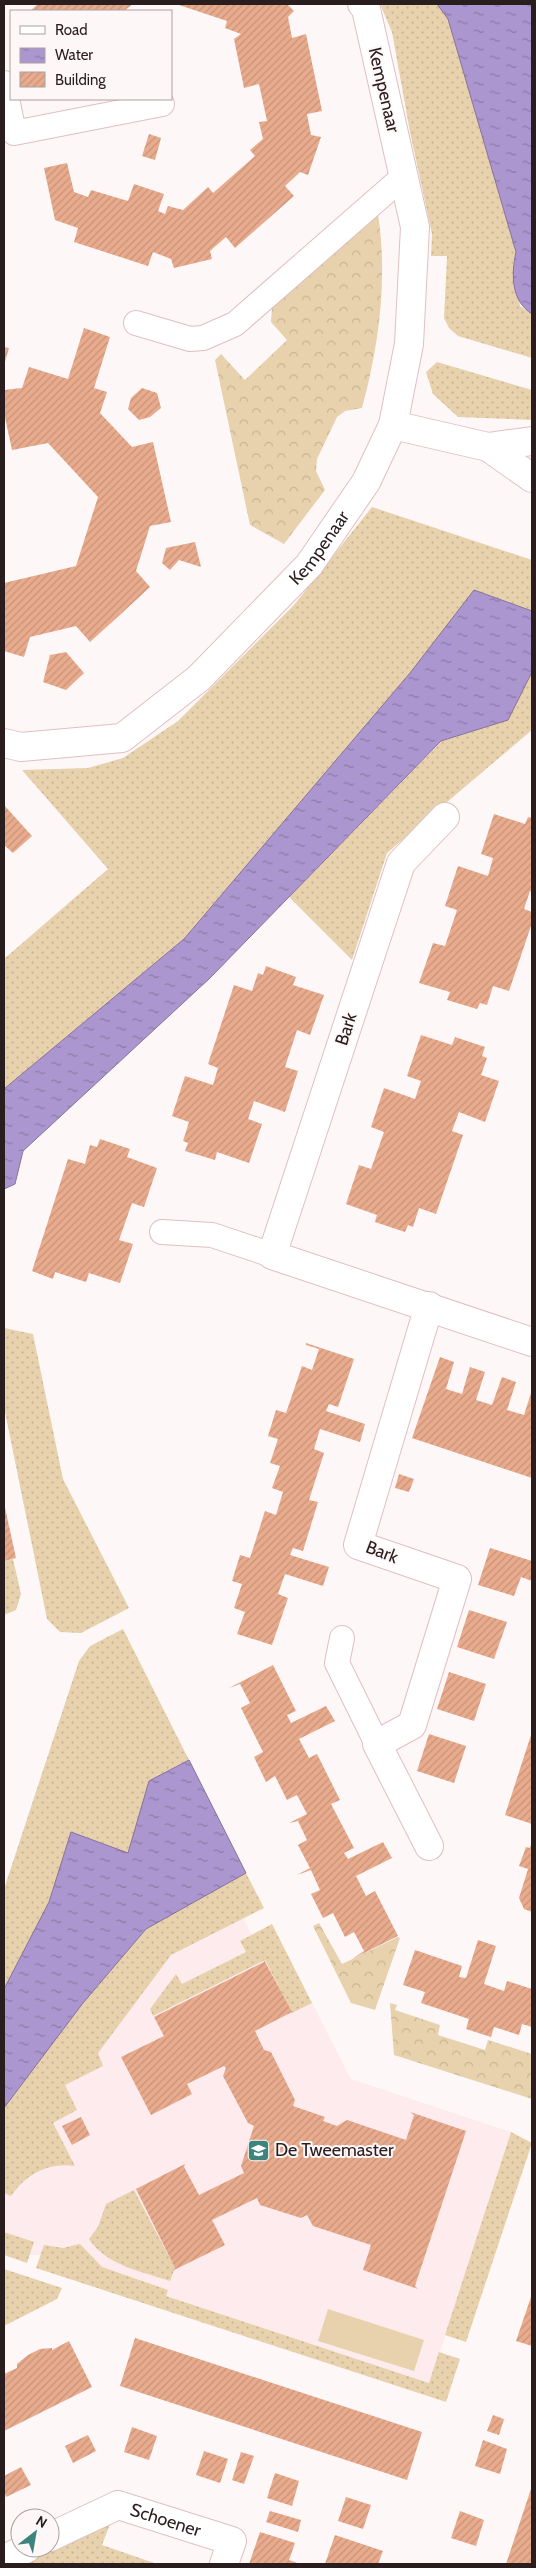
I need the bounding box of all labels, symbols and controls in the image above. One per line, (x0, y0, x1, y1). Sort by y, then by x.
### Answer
legend (10, 10, 172, 100)
text: Road (55, 21, 88, 39)
street label: Kempenaar (364, 45, 405, 135)
text: Water (55, 46, 93, 64)
text: Building (55, 71, 106, 89)
street label: Kempenaar (285, 506, 354, 590)
street label: Bark (330, 1009, 362, 1048)
street label: Bark (363, 1536, 402, 1569)
school or university icon: De Tweemaster (247, 2138, 271, 2162)
place label: De Tweemaster (275, 2139, 394, 2161)
street label: Schoener (128, 2499, 204, 2542)
north arrow (10, 2508, 60, 2558)
text: N (33, 2512, 51, 2532)

